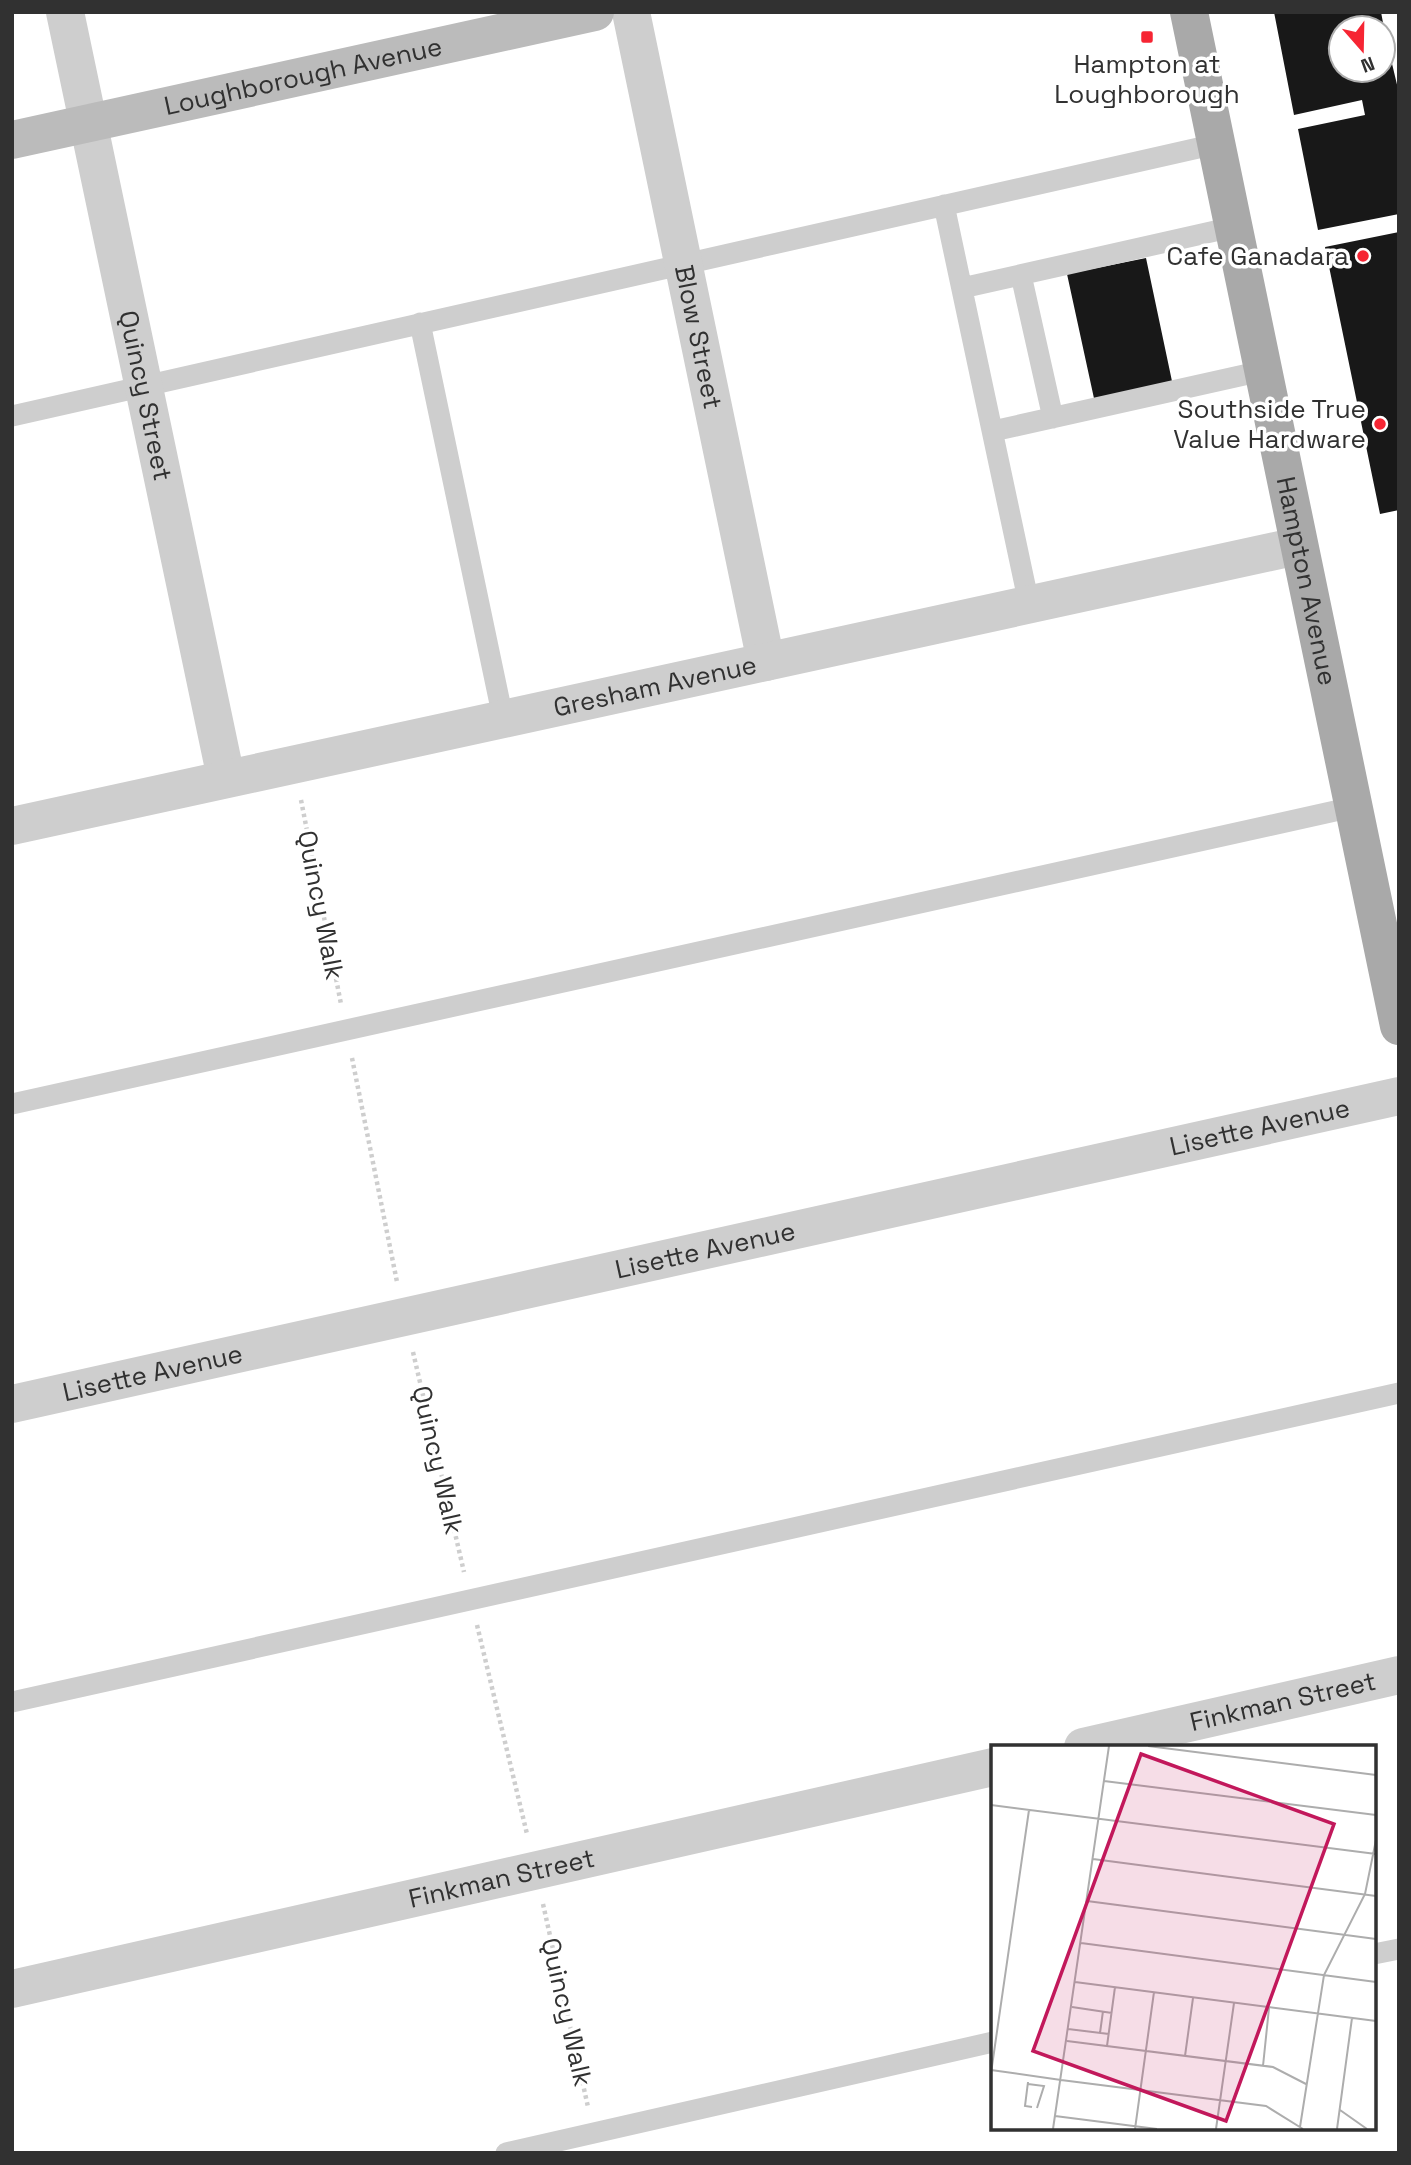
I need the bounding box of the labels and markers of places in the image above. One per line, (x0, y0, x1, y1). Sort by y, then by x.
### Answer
marker: Hampton at Loughborough (1139, 29, 1155, 45)
place label: Hampton at Loughborough (1054, 47, 1240, 111)
place label: Cafe Ganadara (1167, 239, 1349, 273)
marker: Cafe Ganadara (1355, 248, 1371, 264)
place label: Southside True Value Hardware (1173, 392, 1366, 456)
marker: Southside True Value Hardware (1372, 416, 1388, 432)

